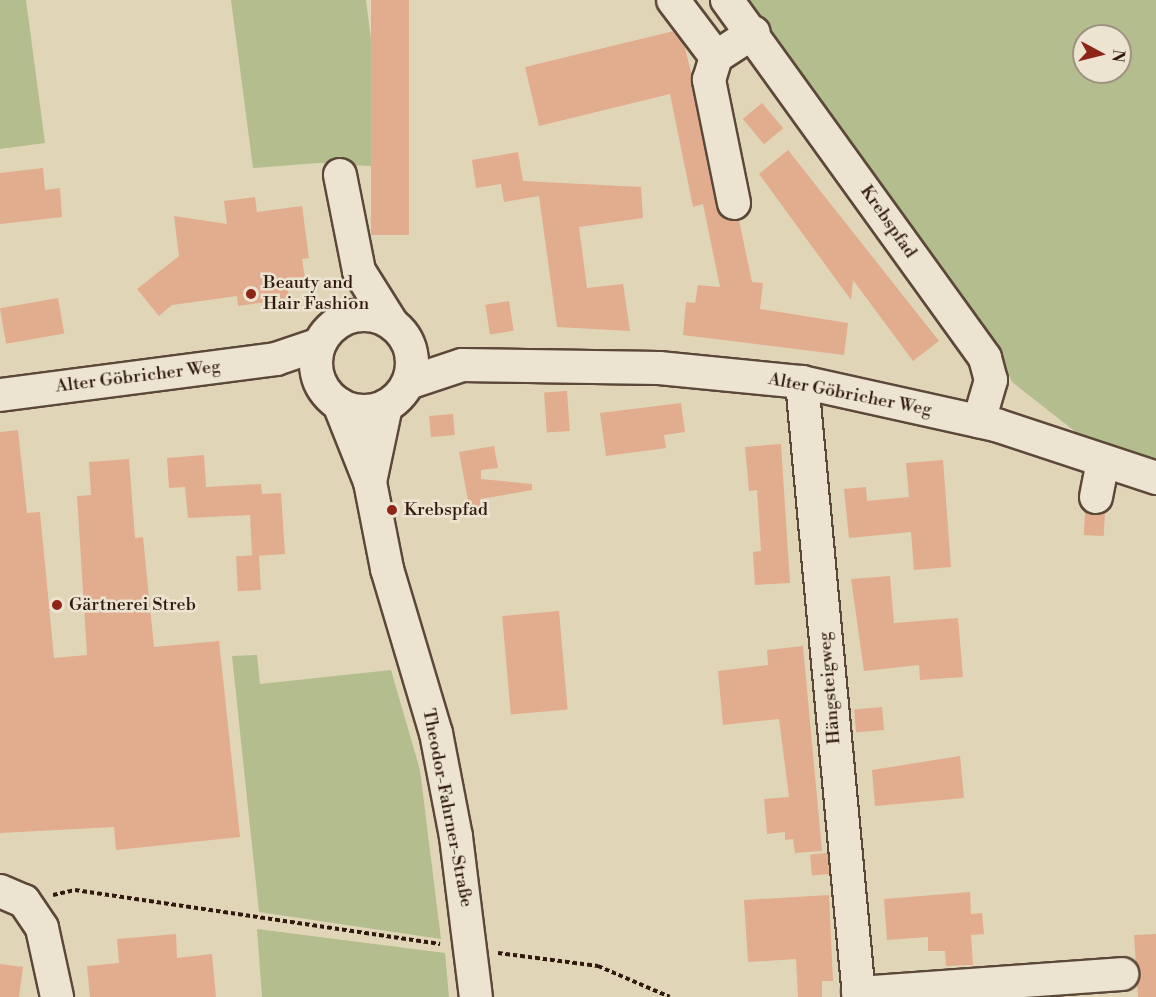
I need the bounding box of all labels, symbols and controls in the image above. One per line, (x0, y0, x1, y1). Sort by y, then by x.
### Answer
north arrow (1072, 24, 1132, 84)
text: N (1107, 48, 1129, 63)
street label: Krebspfad (855, 181, 921, 263)
place label: Beauty and Hair Fashion (263, 273, 369, 316)
marker: Beauty and Hair Fashion (244, 287, 258, 301)
street label: Alter Göbricher Weg (54, 356, 222, 398)
street label: Alter Göbricher Weg (766, 369, 934, 421)
place label: Krebspfad (404, 499, 488, 521)
marker: Krebspfad (385, 503, 399, 517)
place label: Gärtnerei Streb (69, 594, 196, 616)
marker: Gärtnerei Streb (50, 598, 64, 612)
street label: Hängsteigweg (814, 631, 846, 745)
street label: Theodor-Fahrner-Straße (417, 707, 477, 909)

